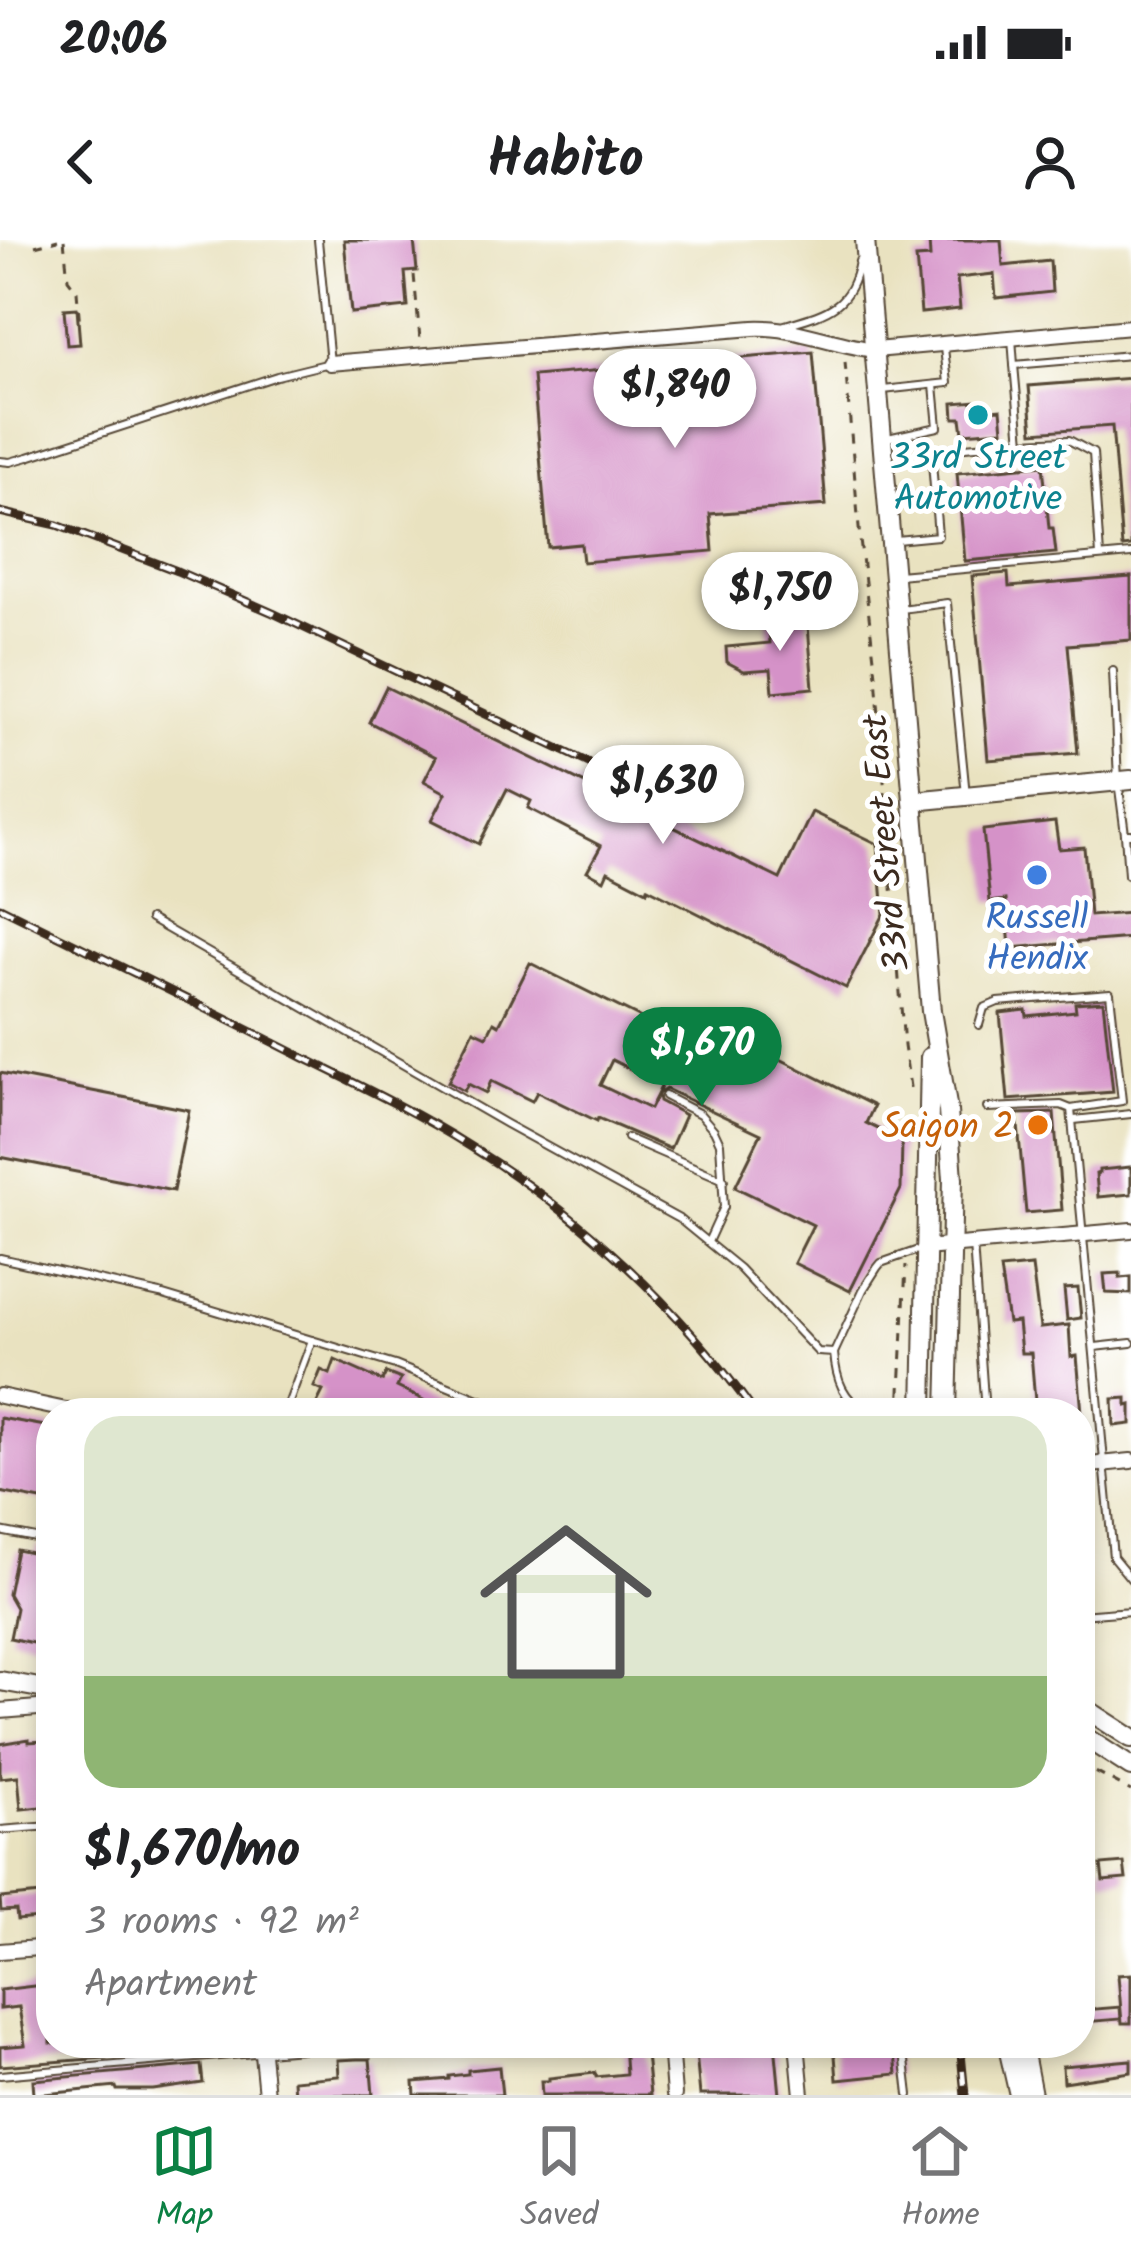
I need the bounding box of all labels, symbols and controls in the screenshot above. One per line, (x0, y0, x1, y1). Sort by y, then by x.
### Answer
text: 20:06 (60, 6, 168, 78)
text: Habito (487, 119, 644, 205)
icon: back (48, 129, 114, 195)
icon: person (1017, 129, 1083, 195)
pin: $1,840 (577, 349, 773, 451)
text: $1,840 (620, 357, 730, 419)
marker: 33rd Street Automotive (965, 402, 991, 428)
place label: 33rd Street Automotive (890, 431, 1067, 529)
pin: $1,750 (682, 552, 878, 654)
text: $1,750 (728, 560, 832, 622)
street label: 33rd Street East (848, 710, 927, 974)
pin: $1,630 (565, 745, 761, 847)
text: $1,630 (609, 753, 717, 815)
marker: Russell Hendix (1024, 862, 1050, 888)
place label: Russell Hendix (986, 891, 1089, 989)
pin: $1,670 (604, 1007, 800, 1109)
text: $1,670 (650, 1015, 754, 1077)
place label: Saigon 2 (881, 1100, 1014, 1157)
marker: Saigon 2 (1025, 1112, 1051, 1138)
icon: home (458, 1494, 674, 1710)
text: $1,670/mo (84, 1812, 300, 1893)
text: 3 rooms · 92 m² (84, 1893, 359, 1955)
text: Apartment (84, 1955, 257, 2017)
tab: Map (151, 2118, 217, 2243)
tab: Saved (520, 2118, 599, 2243)
tab: Home (901, 2118, 980, 2243)

